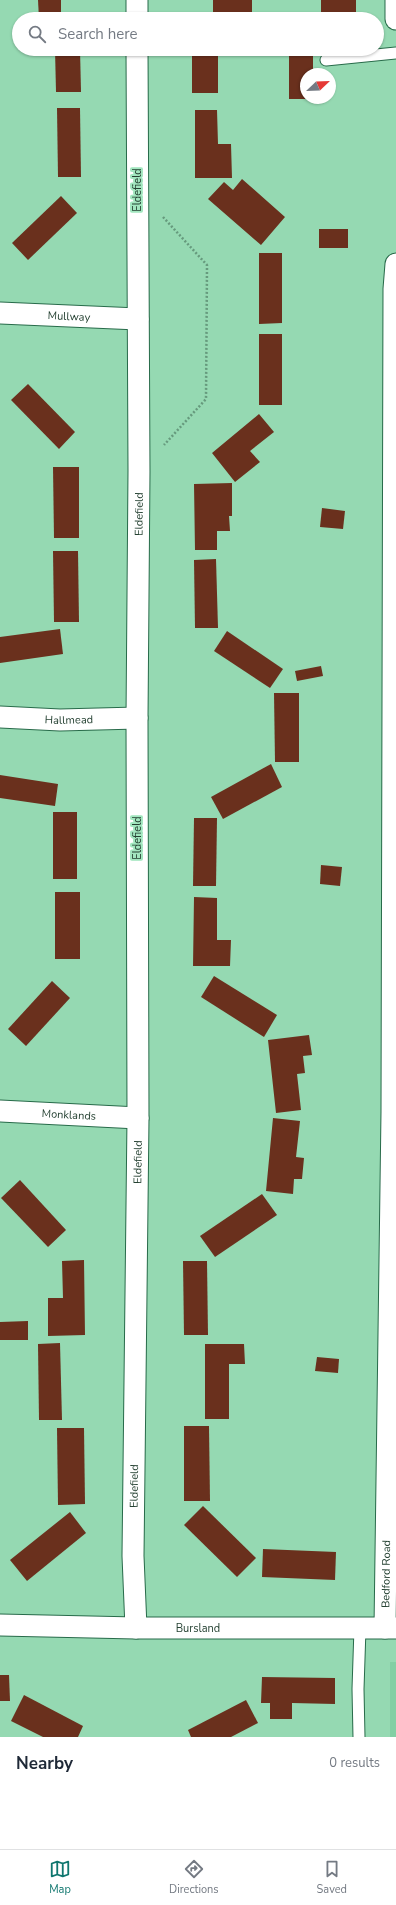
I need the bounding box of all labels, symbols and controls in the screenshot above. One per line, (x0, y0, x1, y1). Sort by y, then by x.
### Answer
search box (12, 12, 384, 56)
icon: search (26, 23, 48, 45)
text: Search here (58, 24, 138, 44)
north arrow (300, 68, 336, 104)
street label: Eldefield (130, 168, 145, 212)
street label: Mullway (47, 308, 91, 324)
street label: Eldefield (131, 492, 146, 536)
street label: Hallmead (44, 712, 93, 728)
street label: Eldefield (130, 816, 145, 860)
street label: Monklands (41, 1106, 96, 1123)
street label: Eldefield (130, 1140, 145, 1184)
street label: Eldefield (126, 1464, 142, 1508)
street label: Bedford Road (378, 1540, 394, 1608)
street label: Bursland (176, 1621, 220, 1636)
text: Nearby (16, 1752, 73, 1775)
text: 0 results (329, 1754, 380, 1772)
tab: Map (49, 1858, 71, 1897)
tab: Directions (169, 1858, 219, 1897)
tab: Saved (317, 1858, 347, 1897)

